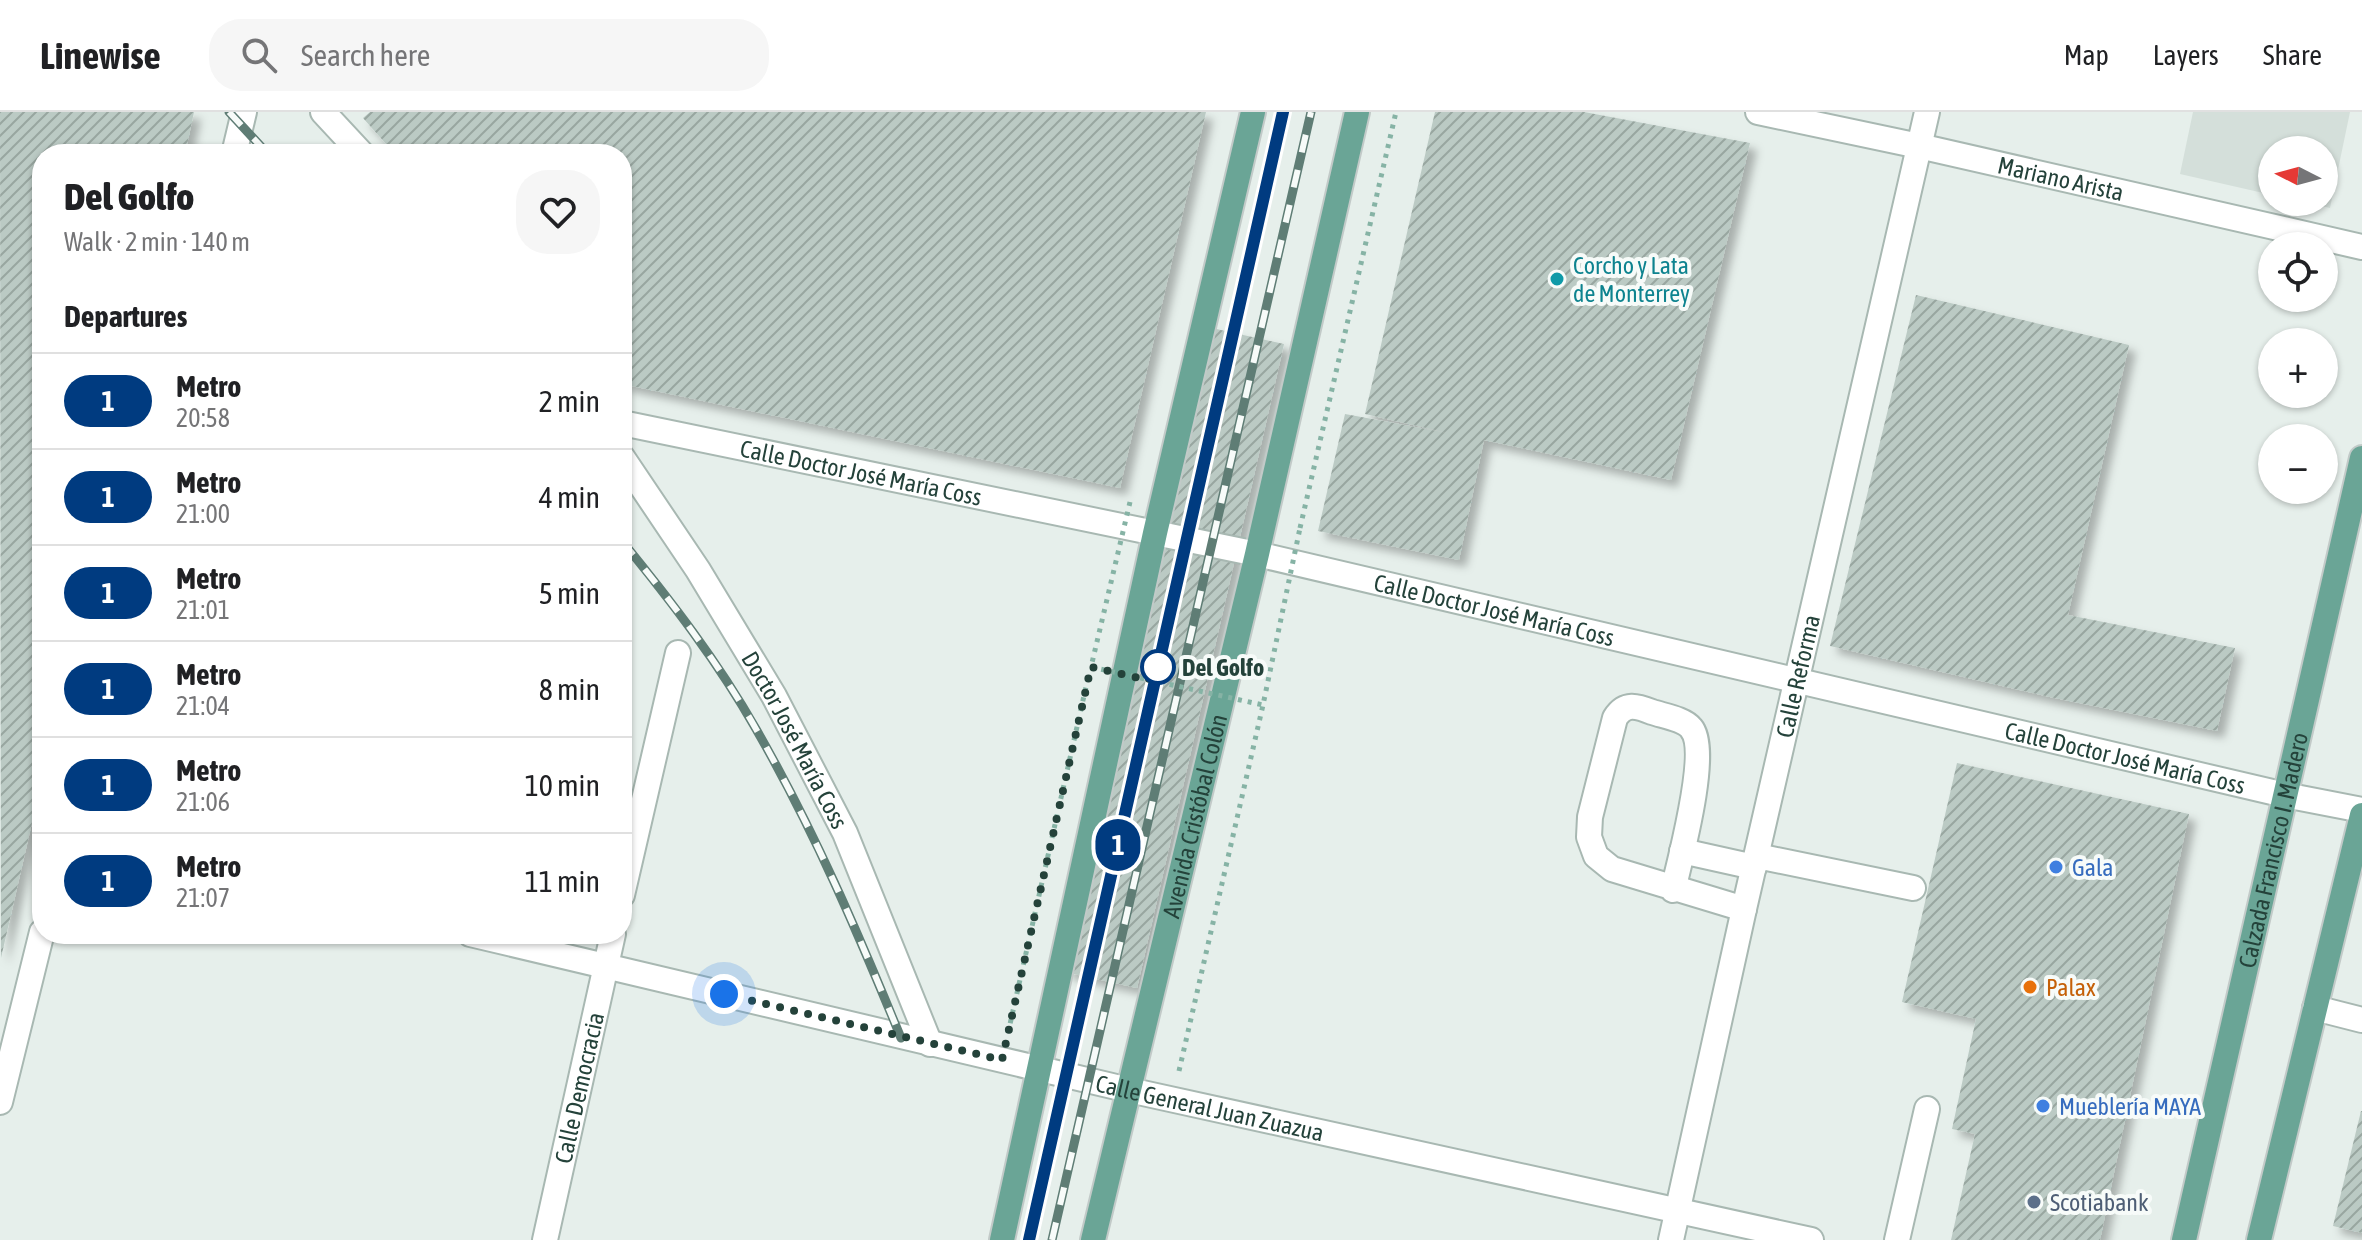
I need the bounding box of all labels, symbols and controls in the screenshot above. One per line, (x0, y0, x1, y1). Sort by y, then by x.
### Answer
search box (209, 19, 769, 91)
icon: search (237, 33, 281, 77)
text: Linewise (40, 34, 161, 77)
text: Search here (301, 38, 430, 72)
text: Map (2064, 39, 2109, 71)
text: Layers (2153, 39, 2219, 71)
text: Share (2263, 39, 2322, 71)
north arrow (2258, 136, 2338, 216)
map controls (2258, 136, 2338, 504)
street label: Mariano Arista (1995, 151, 2126, 206)
button: heart (516, 170, 600, 254)
text: Del Golfo (64, 175, 194, 218)
text: Walk · 2 min · 140 m (64, 227, 250, 257)
button: locate (2258, 232, 2338, 312)
place label: Corcho y Lata de Monterrey (1573, 252, 1690, 307)
marker: Corcho y Lata de Monterrey (1548, 270, 1566, 288)
text: Departures (64, 299, 187, 333)
button: + (2258, 328, 2338, 408)
text: Metro (176, 369, 241, 403)
text: 2 min (539, 384, 600, 418)
text: 1 (101, 385, 115, 417)
text: 20:58 (176, 403, 230, 433)
button: − (2258, 424, 2338, 504)
street label: Calle Doctor José María Coss (738, 434, 984, 510)
text: Metro (176, 465, 241, 499)
text: 4 min (539, 480, 600, 514)
text: 1 (101, 481, 115, 513)
text: 21:00 (176, 499, 230, 529)
text: Metro (176, 561, 241, 595)
street label: Calle Doctor José María Coss (1371, 568, 1617, 651)
text: 5 min (539, 576, 600, 610)
text: 1 (101, 577, 115, 609)
text: 21:01 (176, 595, 230, 625)
street label: Calle Reforma (1770, 612, 1825, 740)
street label: Doctor José María Coss (737, 646, 854, 833)
marker: Del Golfo (1141, 650, 1175, 684)
place label: Del Golfo (1182, 654, 1264, 681)
text: Metro (176, 657, 241, 691)
text: 8 min (539, 672, 600, 706)
text: 1 (101, 673, 115, 705)
text: 21:04 (176, 691, 230, 721)
street label: Avenida Cristóbal Colón (1157, 711, 1232, 921)
street label: Calle Doctor José María Coss (2002, 716, 2248, 799)
street label: Calzada Francisco I. Madero (2233, 730, 2313, 970)
text: Metro (176, 753, 241, 787)
text: 10 min (525, 768, 600, 802)
text: 1 (101, 769, 115, 801)
text: 21:06 (176, 787, 230, 817)
line badge: 1 (1092, 819, 1144, 871)
text: 1 (1111, 829, 1125, 861)
text: Metro (176, 849, 241, 883)
place label: Gala (2072, 854, 2113, 881)
marker: Gala (2047, 858, 2065, 876)
text: 11 min (525, 864, 600, 898)
text: 1 (101, 865, 115, 897)
text: 21:07 (176, 883, 230, 913)
your location (704, 974, 744, 1014)
place label: Palax (2046, 974, 2096, 1001)
marker: Palax (2021, 978, 2039, 996)
street label: Calle Democracia (549, 1010, 609, 1166)
street label: Calle General Juan Zuazua (1093, 1069, 1326, 1146)
place label: Mueblería MAYA (2059, 1093, 2201, 1120)
marker: Mueblería MAYA (2034, 1097, 2052, 1115)
place label: Scotiabank (2050, 1189, 2149, 1216)
marker: Scotiabank (2025, 1193, 2043, 1211)

